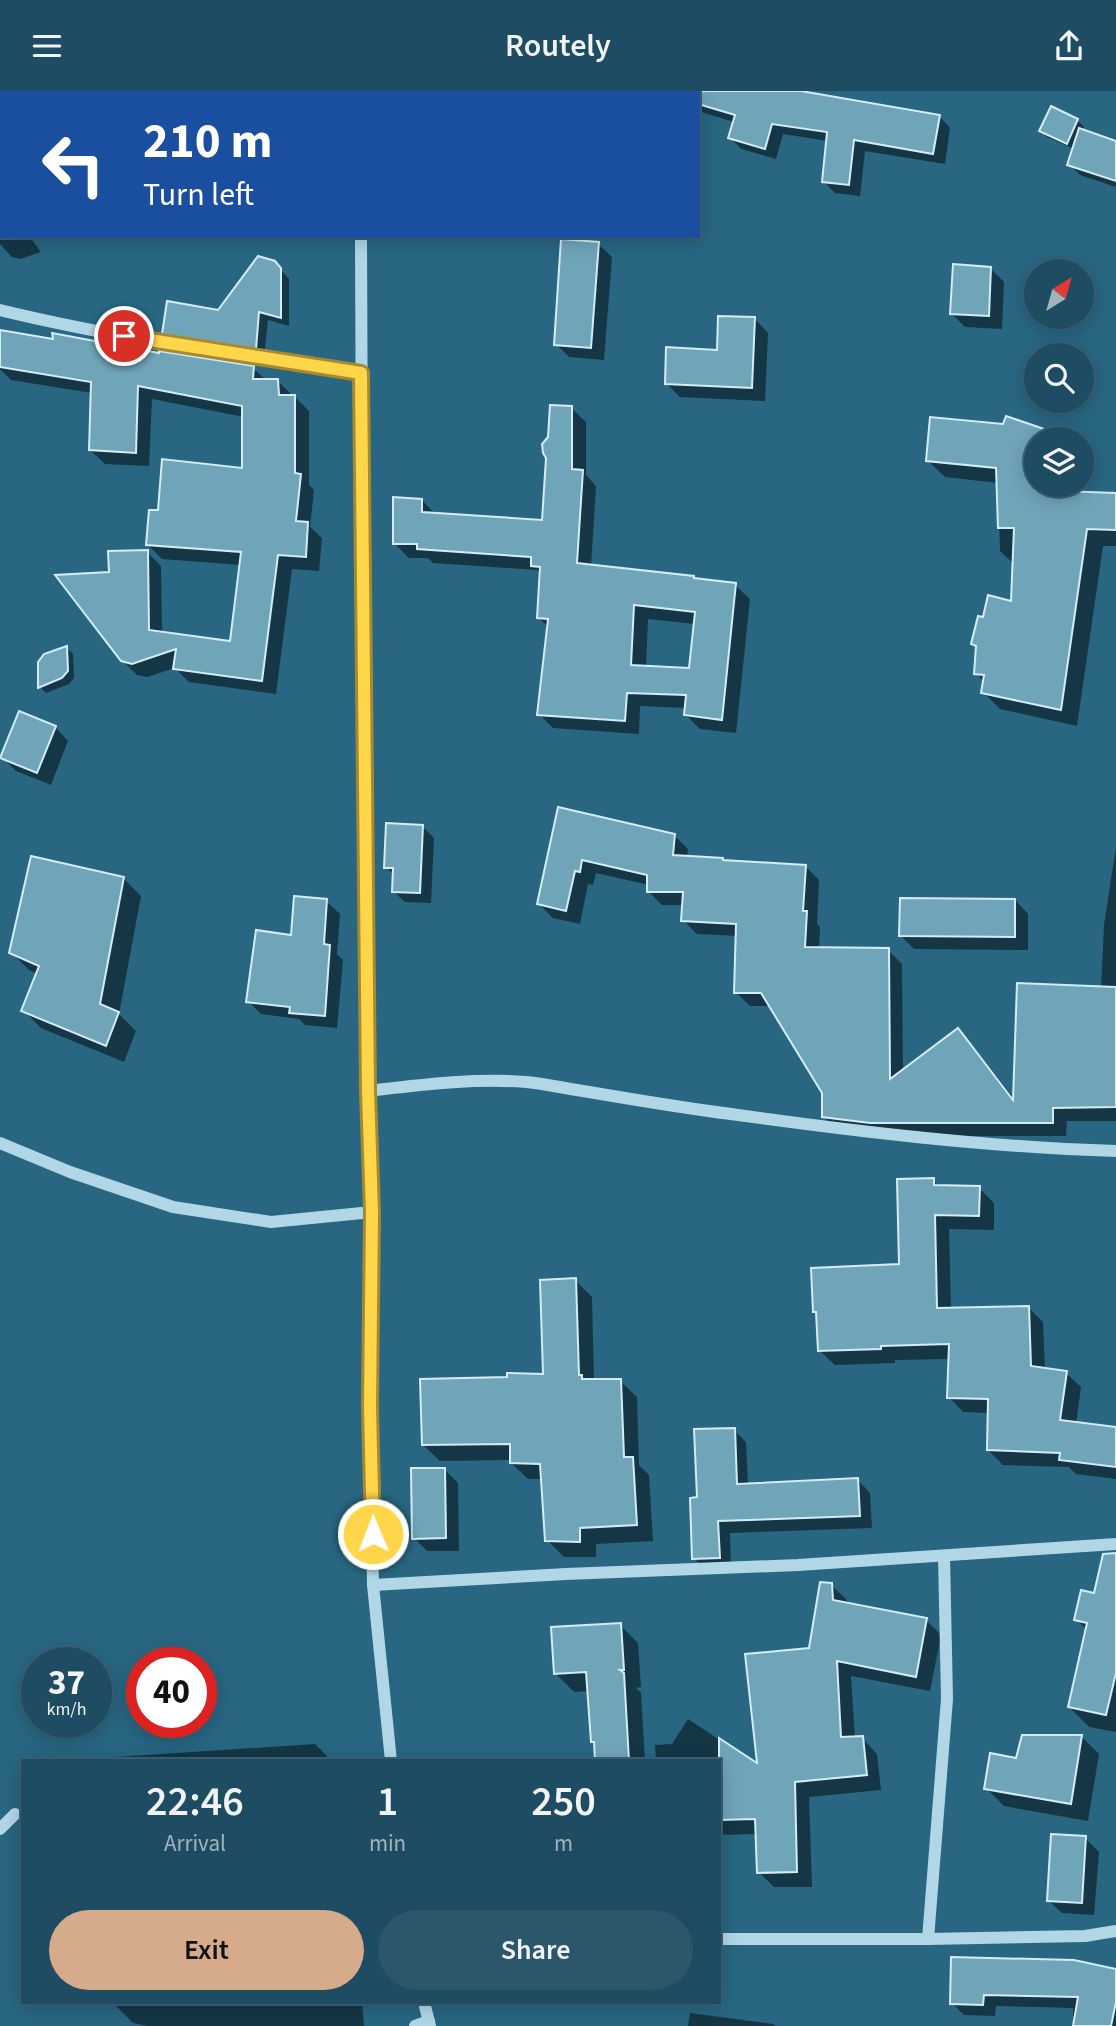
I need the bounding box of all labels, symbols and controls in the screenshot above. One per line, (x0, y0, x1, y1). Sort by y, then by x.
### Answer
text: Routely (505, 23, 611, 69)
icon: menu (28, 27, 66, 65)
icon: share (1050, 27, 1088, 65)
text: 210 m (143, 107, 272, 177)
icon: left (28, 119, 119, 210)
text: Turn left (143, 172, 254, 218)
north arrow (1024, 259, 1094, 329)
map controls (1024, 259, 1094, 497)
pin (94, 306, 154, 366)
icon: arrive (105, 317, 143, 355)
button: search (1024, 343, 1094, 413)
button: layers (1024, 427, 1094, 497)
position arrow (336, 1497, 410, 1571)
speed limit sign: 40 (126, 1647, 217, 1738)
text: 37 (48, 1658, 85, 1708)
text: km/h (47, 1697, 86, 1722)
text: 22:46 (146, 1772, 244, 1832)
text: 1 (377, 1772, 398, 1832)
text: 250 (531, 1772, 596, 1832)
text: Arrival (164, 1827, 226, 1860)
text: min (369, 1827, 406, 1860)
text: m (554, 1827, 573, 1860)
button: Exit (49, 1910, 364, 1990)
button: Share (378, 1910, 693, 1990)

